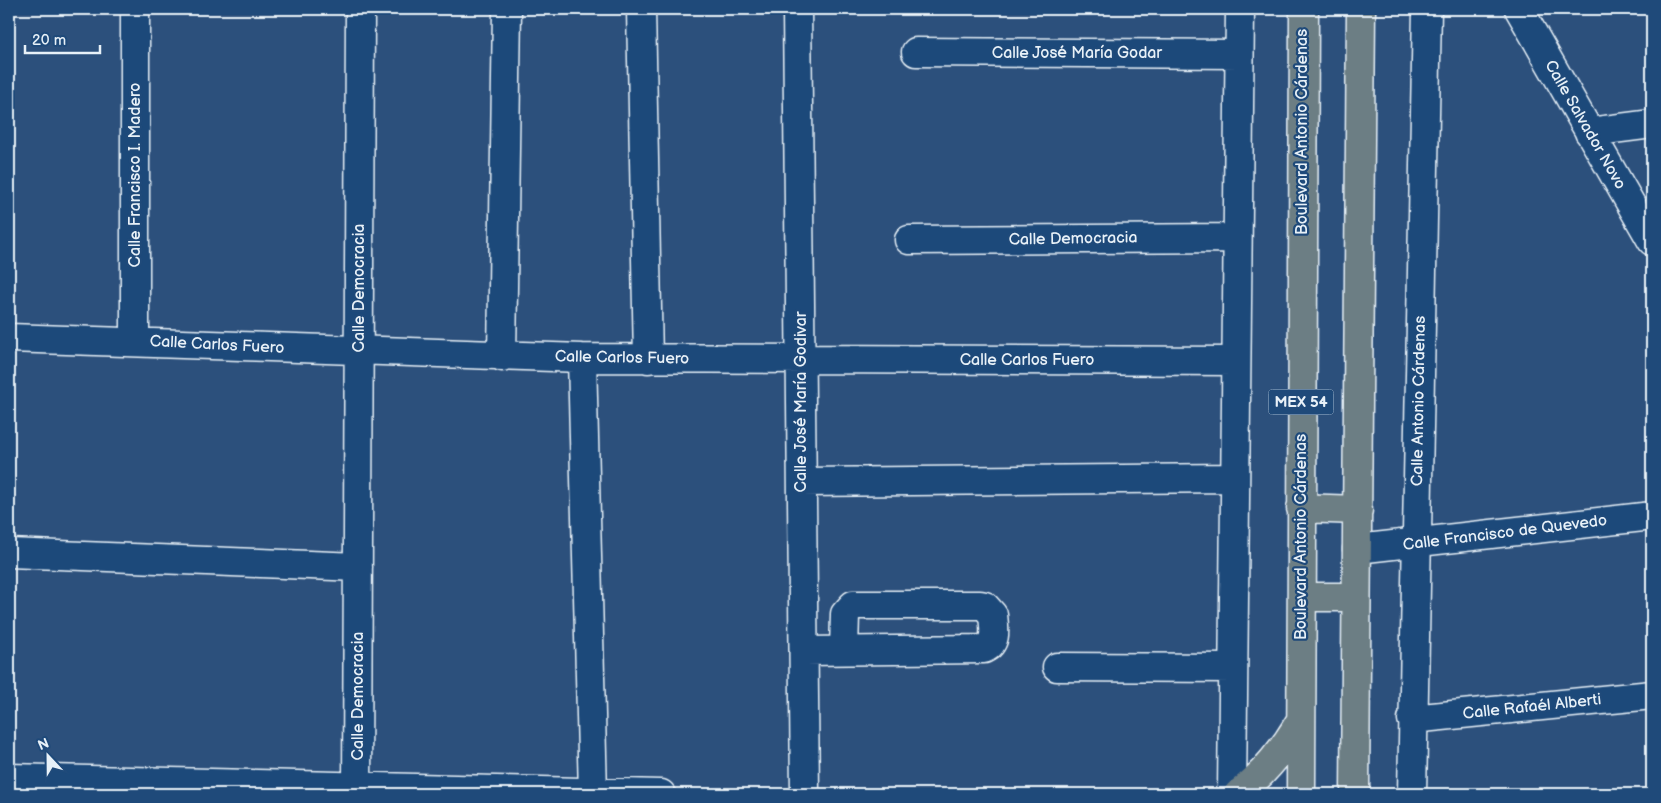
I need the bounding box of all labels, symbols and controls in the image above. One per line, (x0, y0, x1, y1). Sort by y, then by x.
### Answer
scale bar (25, 22, 100, 54)
street label: Boulevard Antonio Cárdenas (1293, 29, 1312, 235)
text: 20 m (32, 31, 66, 50)
street label: Calle José María Godar (992, 44, 1162, 63)
street label: Calle Salvador Novo (1540, 57, 1630, 193)
street label: Calle Francisco I. Madero (126, 83, 145, 267)
street label: Calle Democracia (350, 224, 369, 352)
street label: Calle Democracia (1008, 228, 1138, 250)
street label: Calle José María Godivar (792, 311, 811, 493)
street label: Calle Antonio Cárdenas (1408, 316, 1430, 486)
street label: Calle Carlos Fuero (149, 332, 285, 358)
street label: Calle Carlos Fuero (555, 347, 689, 369)
street label: Calle Carlos Fuero (960, 351, 1094, 370)
road number: MEX 54 (1268, 390, 1334, 414)
street label: Boulevard Antonio Cárdenas (1292, 434, 1311, 640)
street label: Calle Francisco de Quevedo (1402, 511, 1608, 555)
street label: Calle Democracia (349, 632, 368, 760)
street label: Calle Rafaél Alberti (1462, 690, 1602, 724)
north arrow (22, 730, 72, 780)
text: N (35, 735, 51, 754)

